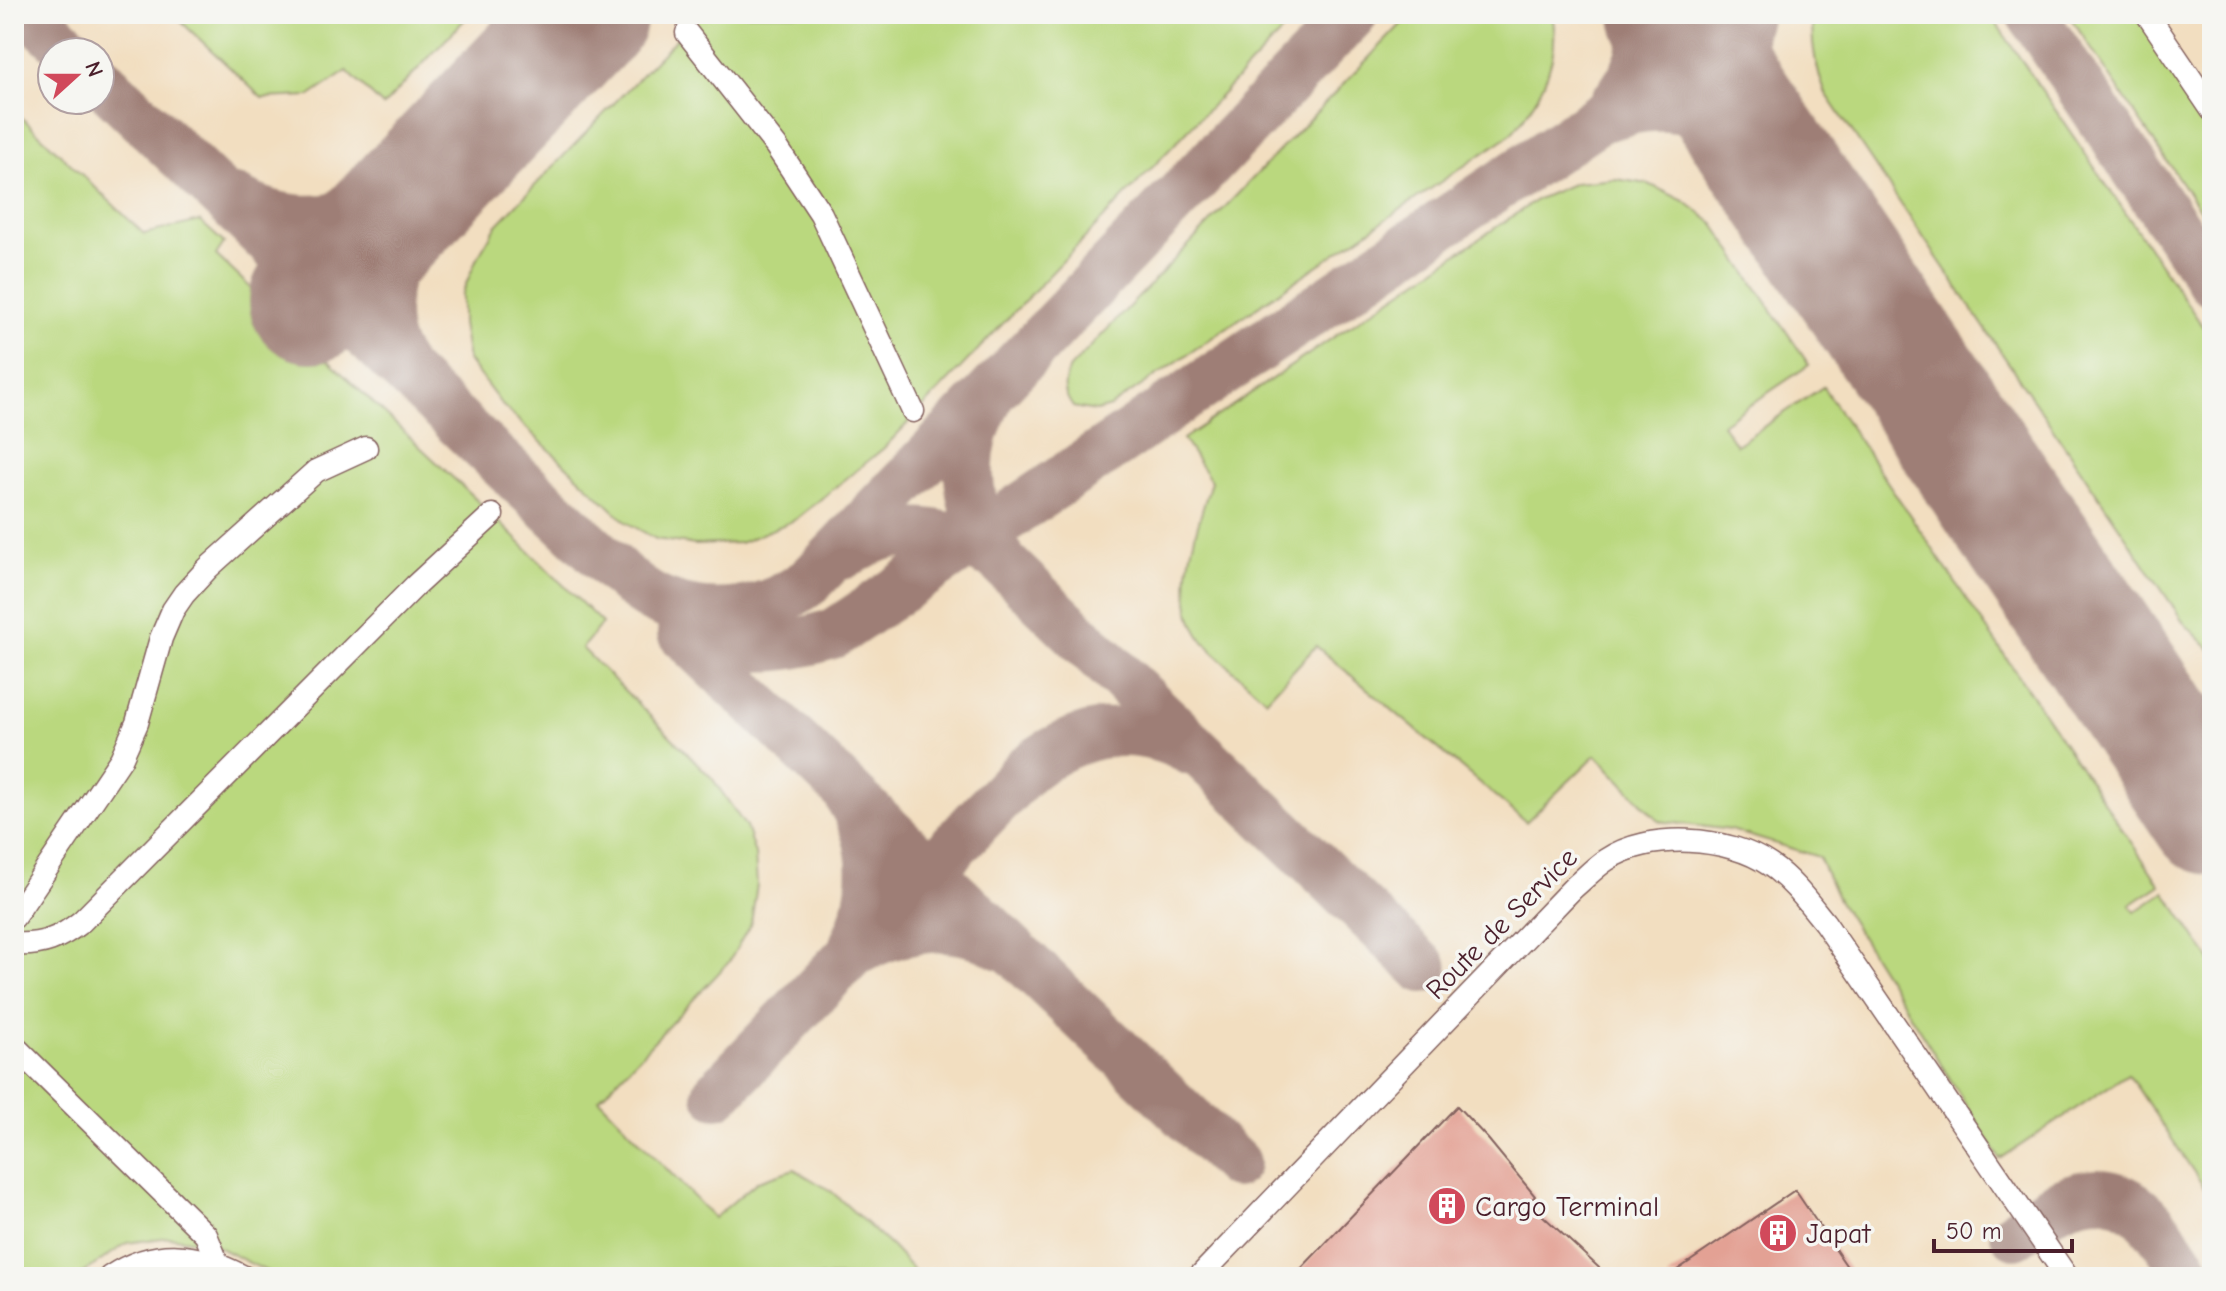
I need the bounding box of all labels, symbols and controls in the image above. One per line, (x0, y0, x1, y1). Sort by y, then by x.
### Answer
north arrow (36, 36, 116, 116)
text: N (79, 58, 108, 81)
street label: Route de Service (1420, 842, 1584, 1006)
building icon: Cargo Terminal (1426, 1185, 1468, 1227)
place label: Cargo Terminal (1475, 1191, 1659, 1223)
scale bar (1934, 1203, 2072, 1253)
building icon: Japat (1757, 1212, 1799, 1254)
text: 50 m (1946, 1217, 2002, 1245)
place label: Japat (1806, 1218, 1872, 1250)

